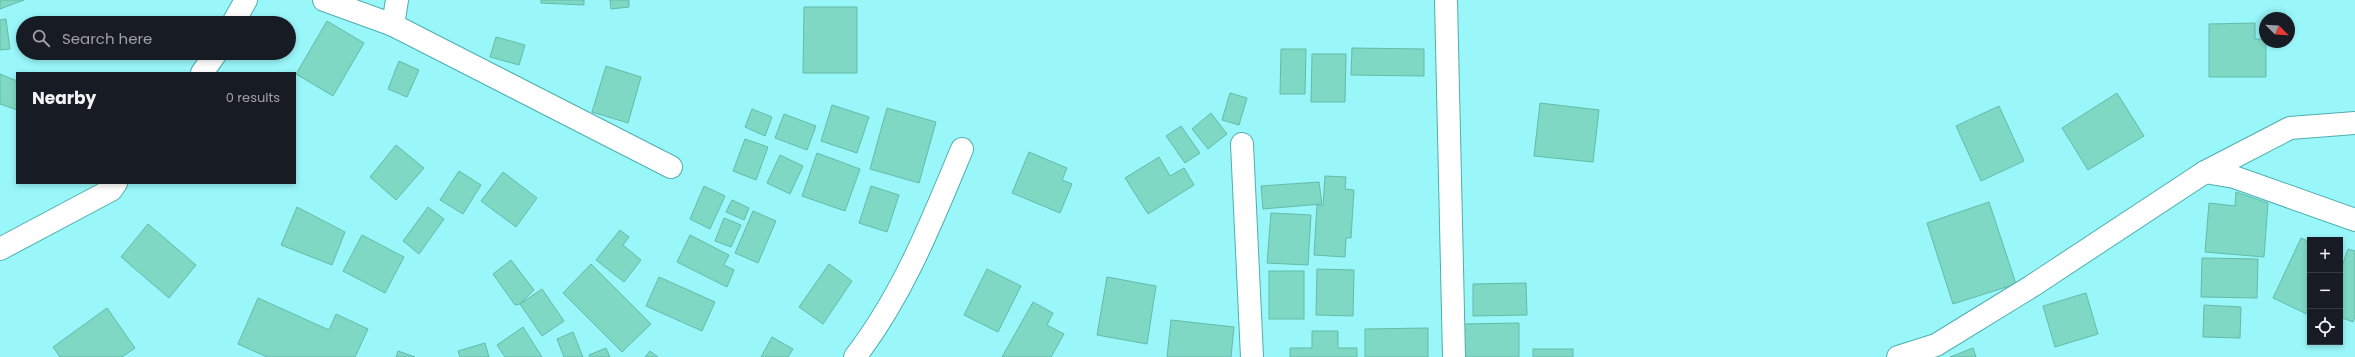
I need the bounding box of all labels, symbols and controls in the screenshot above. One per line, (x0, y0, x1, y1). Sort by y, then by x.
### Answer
north arrow (2259, 12, 2295, 48)
search box (16, 16, 296, 60)
icon: search (30, 27, 52, 49)
text: Search here (62, 28, 152, 49)
text: Nearby (32, 86, 96, 110)
text: 0 results (226, 88, 280, 107)
map controls (2307, 237, 2343, 345)
button: + (2307, 237, 2343, 273)
button: − (2307, 273, 2343, 309)
button: locate (2307, 309, 2343, 345)

